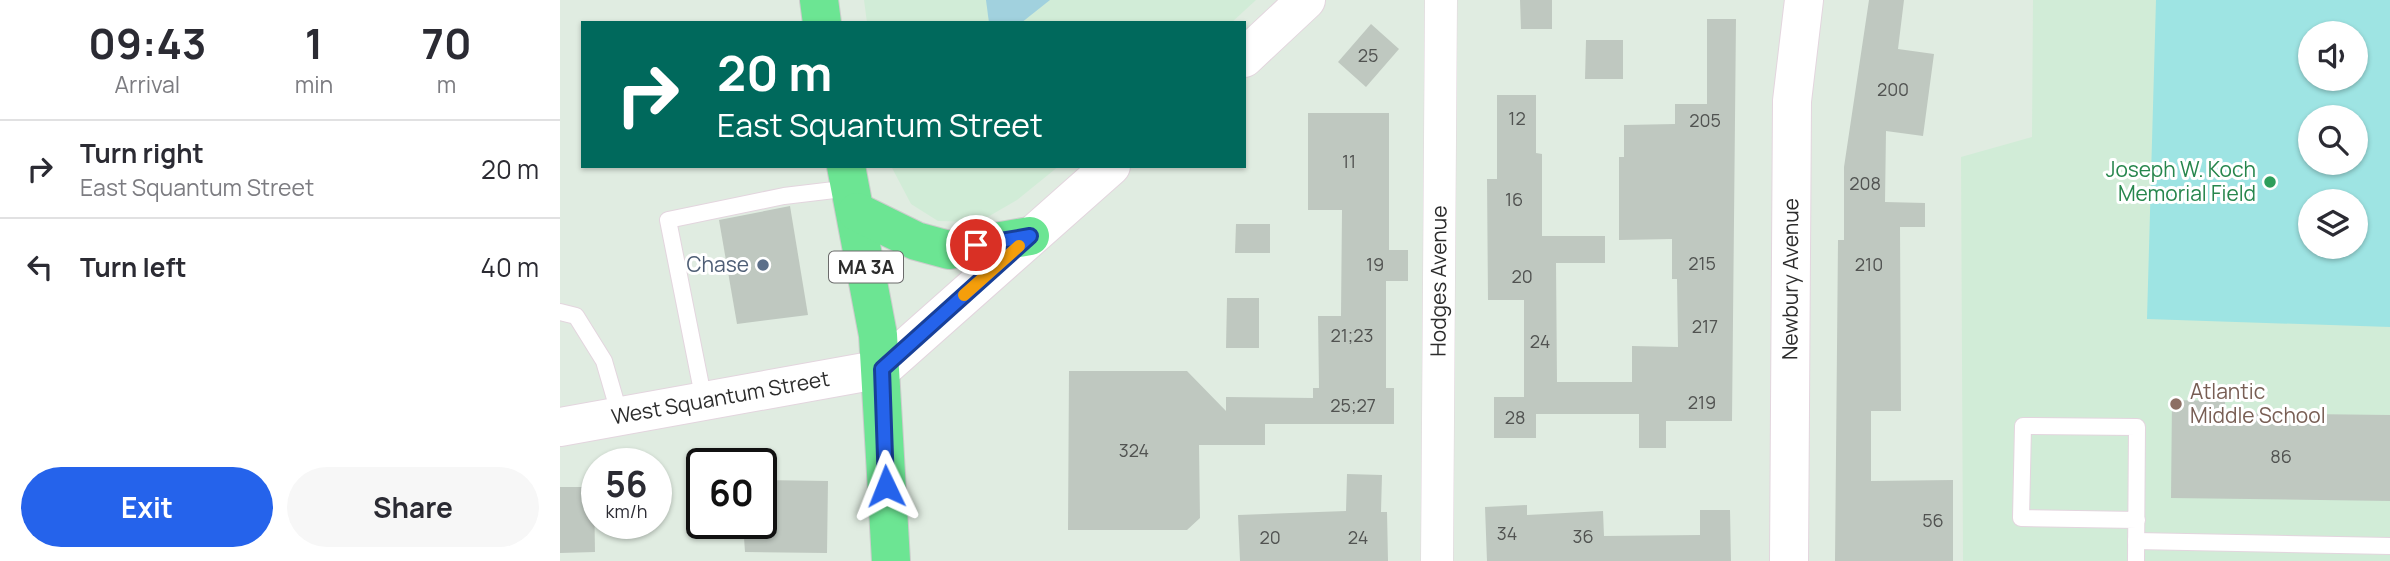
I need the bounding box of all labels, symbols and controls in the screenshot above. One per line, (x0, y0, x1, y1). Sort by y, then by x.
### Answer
text: 09:43 (88, 14, 206, 72)
text: 1 (305, 14, 323, 72)
text: 70 (422, 14, 472, 72)
map controls (2298, 21, 2368, 259)
button: sound (2298, 21, 2368, 91)
text: 20 m (717, 39, 832, 106)
house number: 25 (1358, 43, 1378, 67)
icon: right (602, 49, 693, 140)
text: Arrival (115, 68, 180, 100)
text: min (295, 68, 333, 100)
text: m (437, 68, 456, 100)
house number: 200 (1877, 77, 1909, 101)
text: East Squantum Street (717, 103, 1043, 147)
button: search (2298, 105, 2368, 175)
house number: 12 (1508, 106, 1526, 130)
house number: 205 (1689, 108, 1721, 132)
text: Turn right (80, 135, 204, 171)
house number: 11 (1342, 149, 1356, 173)
icon: right (21, 150, 59, 188)
text: 20 m (481, 151, 539, 187)
place label: Joseph W. Koch Memorial Field (2106, 155, 2256, 207)
text: East Squantum Street (80, 171, 314, 203)
house number: 208 (1849, 171, 1881, 195)
marker: Joseph W. Koch Memorial Field (2262, 174, 2278, 190)
house number: 16 (1505, 187, 1523, 211)
button: layers (2298, 189, 2368, 259)
street label: Newbury Avenue (1775, 198, 1804, 360)
street label: Hodges Avenue (1423, 205, 1453, 357)
pin (946, 215, 1006, 275)
icon: arrive (957, 226, 995, 264)
icon: left (21, 248, 59, 286)
text: Turn left (80, 249, 187, 285)
text: 40 m (481, 249, 539, 285)
place label: Chase (687, 250, 749, 278)
house number: 215 (1688, 251, 1716, 275)
road number: MA 3A (829, 252, 903, 282)
house number: 19 (1366, 252, 1384, 276)
house number: 210 (1855, 252, 1883, 276)
marker: Chase (755, 257, 771, 273)
house number: 20 (1511, 264, 1533, 288)
house number: 217 (1692, 314, 1718, 338)
house number: 21;23 (1331, 323, 1374, 347)
house number: 24 (1530, 329, 1550, 353)
street label: West Squantum Street (609, 364, 831, 430)
place label: Atlantic Middle School (2190, 377, 2326, 429)
house number: 219 (1688, 390, 1716, 414)
house number: 25;27 (1330, 393, 1376, 417)
marker: Atlantic Middle School (2168, 396, 2184, 412)
house number: 28 (1505, 405, 1525, 429)
house number: 324 (1119, 438, 1149, 462)
house number: 86 (2270, 444, 2292, 468)
speed limit sign: 60 (686, 448, 777, 539)
position arrow (849, 449, 923, 523)
text: 56 (605, 460, 648, 508)
button: Exit (21, 467, 273, 547)
button: Share (287, 467, 539, 547)
text: km/h (606, 499, 647, 523)
house number: 56 (1922, 508, 1944, 532)
house number: 34 (1497, 521, 1517, 545)
house number: 36 (1572, 524, 1594, 548)
house number: 20 (1259, 525, 1281, 549)
house number: 24 (1348, 525, 1368, 549)

